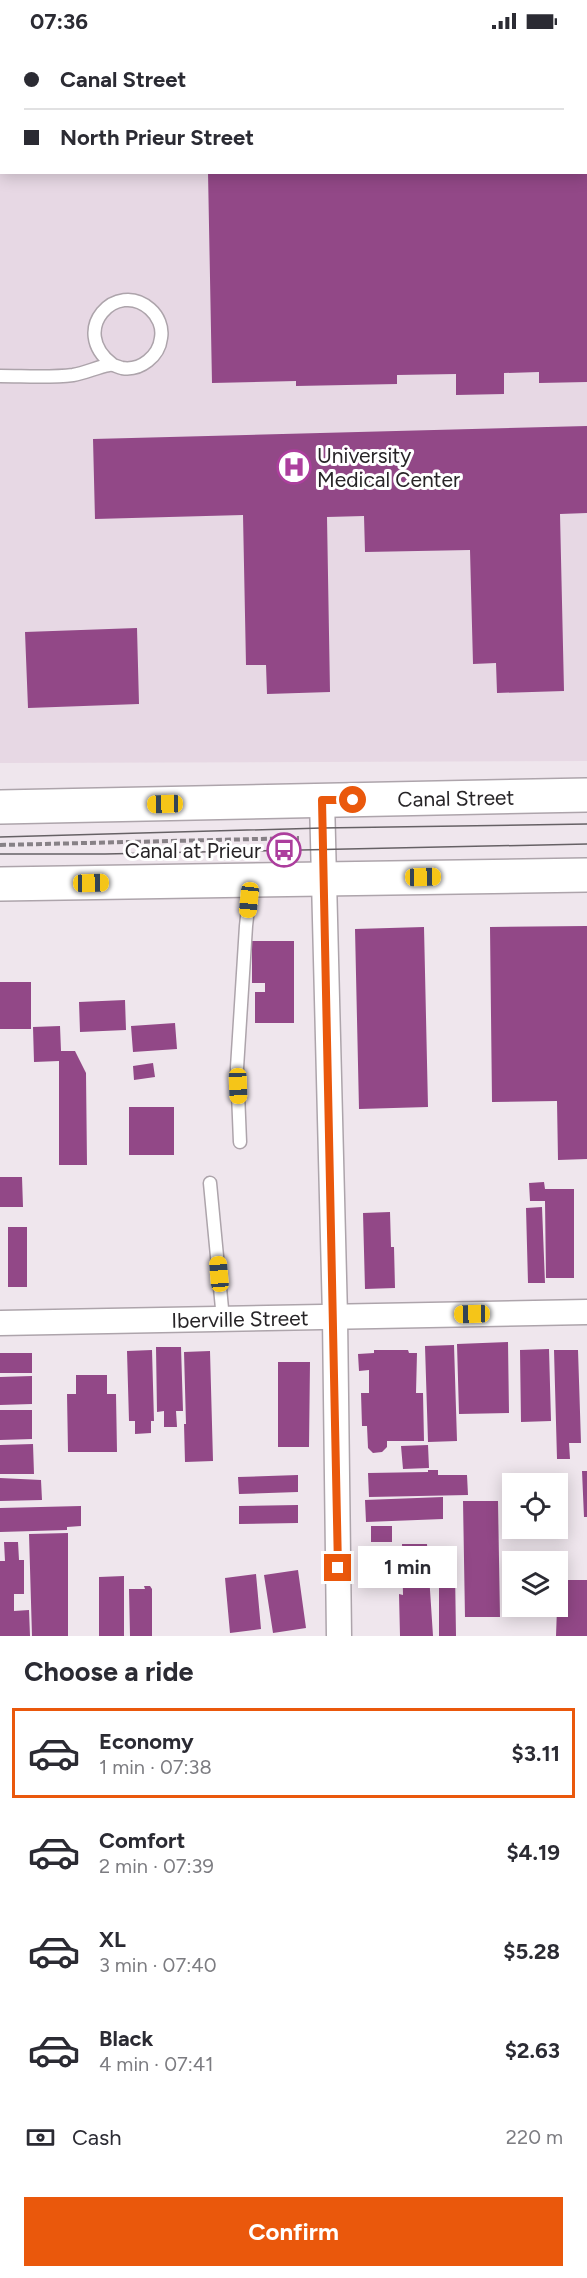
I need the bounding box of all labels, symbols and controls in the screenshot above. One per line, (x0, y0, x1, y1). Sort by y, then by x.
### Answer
text: 07:36 (30, 8, 88, 35)
text: Canal Street (60, 66, 186, 93)
text: North Prieur Street (60, 124, 254, 151)
place label: University Medical Center (317, 443, 460, 492)
hospital icon: University Medical Center (276, 449, 312, 485)
street label: Canal Street (397, 784, 515, 811)
route start (339, 786, 366, 813)
car (147, 795, 183, 813)
bus stop icon: Canal at Prieur (266, 832, 302, 868)
place label: Canal at Prieur (125, 838, 261, 863)
car (405, 868, 441, 886)
car (73, 874, 109, 892)
car (238, 881, 260, 919)
car (228, 1068, 248, 1104)
car (208, 1255, 230, 1293)
street label: Iberville Street (171, 1305, 309, 1332)
car (454, 1305, 490, 1323)
map controls (502, 1473, 568, 1617)
button: locate (502, 1473, 568, 1539)
callout: 1 min (359, 1547, 458, 1589)
button: layers (502, 1551, 568, 1617)
route end (324, 1554, 351, 1581)
text: 1 min (384, 1555, 431, 1579)
text: Choose a ride (24, 1655, 193, 1688)
icon: car (27, 1726, 81, 1780)
text: Economy (99, 1728, 194, 1755)
text: $3.11 (512, 1740, 560, 1767)
text: 1 min · 07:38 (99, 1755, 212, 1779)
icon: car (27, 1825, 81, 1879)
text: Comfort (99, 1827, 185, 1854)
text: $4.19 (506, 1839, 560, 1866)
text: 2 min · 07:39 (99, 1854, 214, 1878)
icon: car (27, 1924, 81, 1978)
text: XL (99, 1926, 126, 1953)
text: $5.28 (503, 1938, 560, 1965)
text: 3 min · 07:40 (99, 1953, 216, 1977)
icon: car (27, 2023, 81, 2077)
text: Black (99, 2025, 153, 2052)
text: $2.63 (505, 2037, 560, 2064)
text: 4 min · 07:41 (99, 2052, 213, 2076)
icon: cash (24, 2121, 57, 2154)
text: Cash (72, 2124, 122, 2151)
text: 220 m (506, 2125, 563, 2149)
button: Confirm (24, 2197, 563, 2266)

